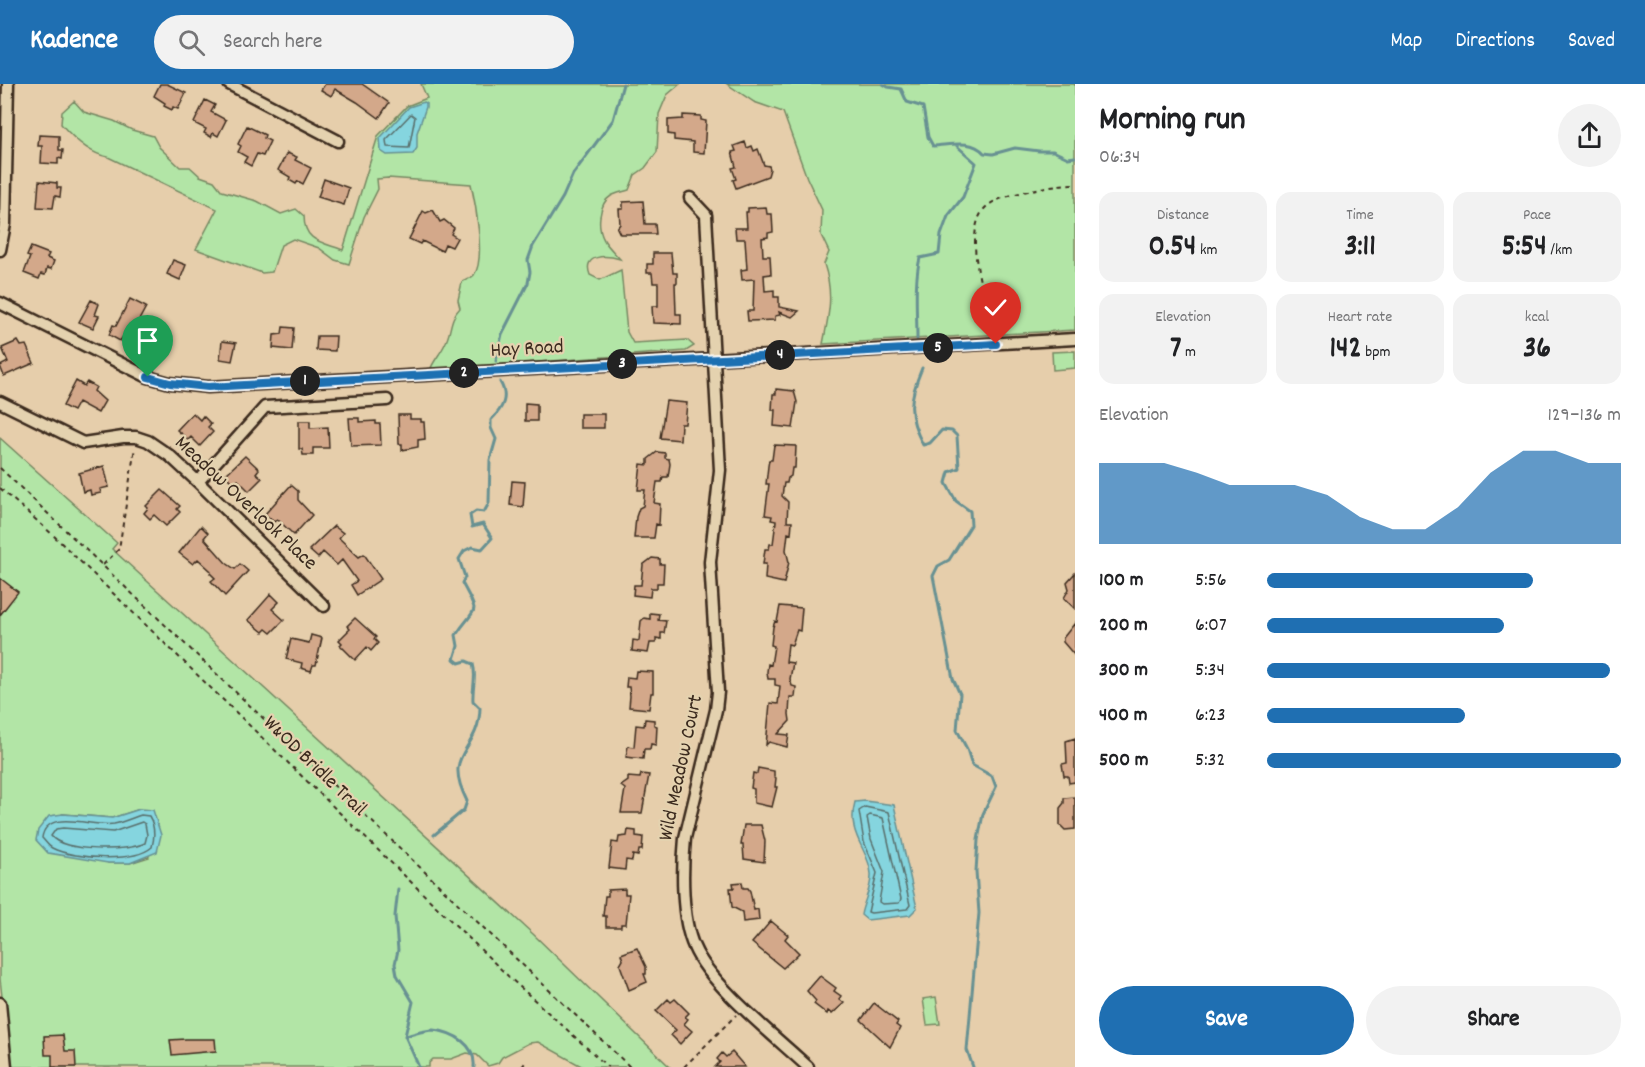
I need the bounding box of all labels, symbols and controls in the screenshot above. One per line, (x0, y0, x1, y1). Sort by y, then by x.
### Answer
search box (154, 15, 574, 69)
text: Kadence (30, 22, 118, 62)
icon: search (175, 26, 208, 59)
text: Search here (223, 27, 322, 58)
text: Map (1391, 27, 1422, 57)
text: Directions (1455, 27, 1535, 57)
text: Saved (1568, 27, 1615, 57)
text: Morning run (1099, 98, 1246, 145)
button: share (1558, 104, 1621, 167)
text: 06:34 (1099, 144, 1140, 172)
text: Distance (1157, 204, 1209, 227)
text: Time (1346, 204, 1374, 227)
text: Pace (1523, 204, 1551, 227)
text: 0.54 (1149, 227, 1196, 270)
text: 3:11 (1344, 227, 1376, 270)
text: 5:54 (1502, 227, 1547, 270)
text: km (1196, 239, 1217, 262)
text: /km (1547, 239, 1573, 262)
pin (970, 282, 1021, 344)
icon: check (979, 291, 1012, 324)
text: Elevation (1155, 306, 1211, 329)
text: Heart rate (1328, 306, 1392, 329)
text: kcal (1525, 306, 1549, 329)
pin (122, 315, 173, 377)
icon: arrive (131, 324, 164, 357)
text: 7 (1170, 329, 1181, 372)
text: 142 (1329, 329, 1362, 372)
text: 36 (1523, 329, 1551, 372)
street label: Hay Road (490, 333, 564, 367)
pin: 5 (923, 333, 953, 363)
text: 5 (934, 336, 942, 359)
pin: 4 (765, 340, 795, 370)
text: m (1181, 341, 1196, 364)
text: bpm (1362, 341, 1391, 364)
text: 4 (777, 343, 783, 366)
pin: 3 (607, 349, 637, 379)
text: 3 (618, 352, 626, 375)
pin: 2 (449, 358, 479, 388)
text: 2 (461, 361, 468, 384)
pin: 1 (290, 366, 320, 396)
text: 1 (303, 369, 307, 392)
text: Elevation (1099, 402, 1169, 430)
text: 129–136 m (1547, 402, 1621, 430)
street label: Meadow Overlook Place (167, 430, 323, 578)
text: 100 m (1099, 567, 1144, 595)
text: 5:56 (1195, 567, 1227, 595)
text: 200 m (1099, 612, 1148, 640)
text: 6:07 (1195, 612, 1227, 640)
text: 300 m (1099, 657, 1148, 685)
text: 5:34 (1195, 657, 1225, 685)
street label: Wild Meadow Court (652, 692, 712, 844)
text: 400 m (1099, 702, 1147, 730)
text: 6:23 (1195, 702, 1226, 730)
street label: W&OD Bridle Trail (255, 710, 373, 824)
text: 500 m (1099, 747, 1148, 775)
text: 5:32 (1195, 747, 1225, 775)
button: Save (1099, 986, 1354, 1055)
button: Share (1366, 986, 1621, 1055)

